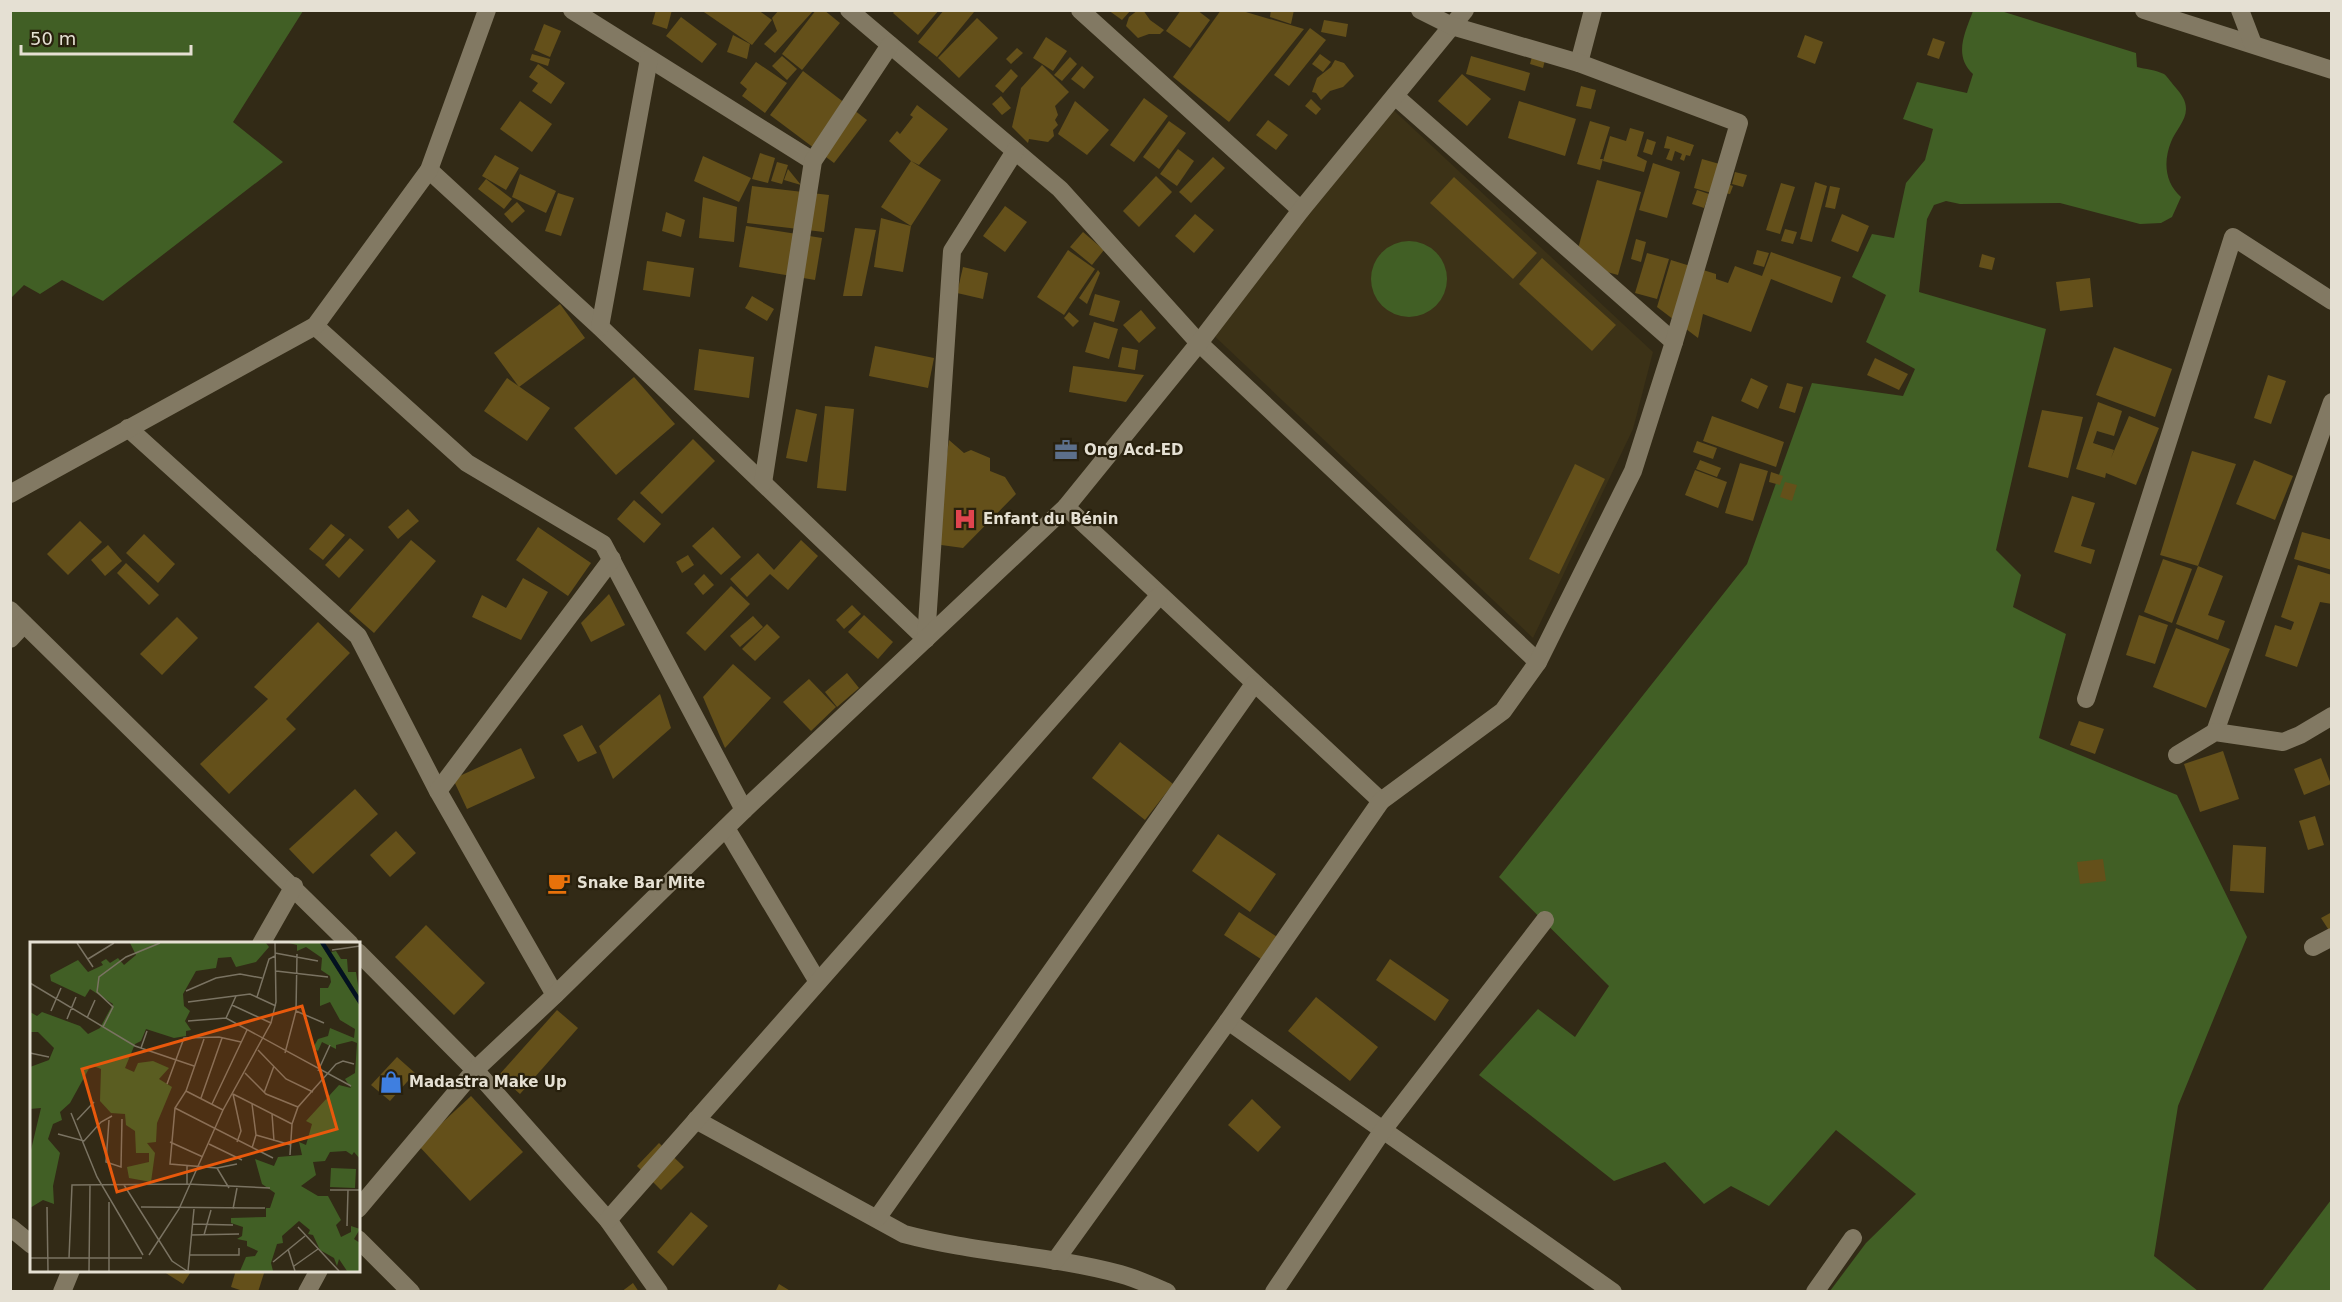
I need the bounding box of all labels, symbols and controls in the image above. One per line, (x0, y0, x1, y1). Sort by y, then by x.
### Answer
scale bar (21, 18, 190, 56)
text: 50 m (30, 28, 76, 49)
office icon: Ong Acd-ED (1053, 437, 1079, 463)
place label: Ong Acd-ED (1084, 441, 1184, 459)
hospital icon: Enfant du Bénin (952, 506, 978, 532)
place label: Enfant du Bénin (983, 510, 1118, 528)
cafe icon: Snake Bar Mite (546, 870, 572, 896)
place label: Snake Bar Mite (577, 874, 705, 892)
inset map (30, 942, 360, 1272)
shop icon: Madastra Make Up (378, 1069, 404, 1095)
place label: Madastra Make Up (409, 1073, 567, 1091)

